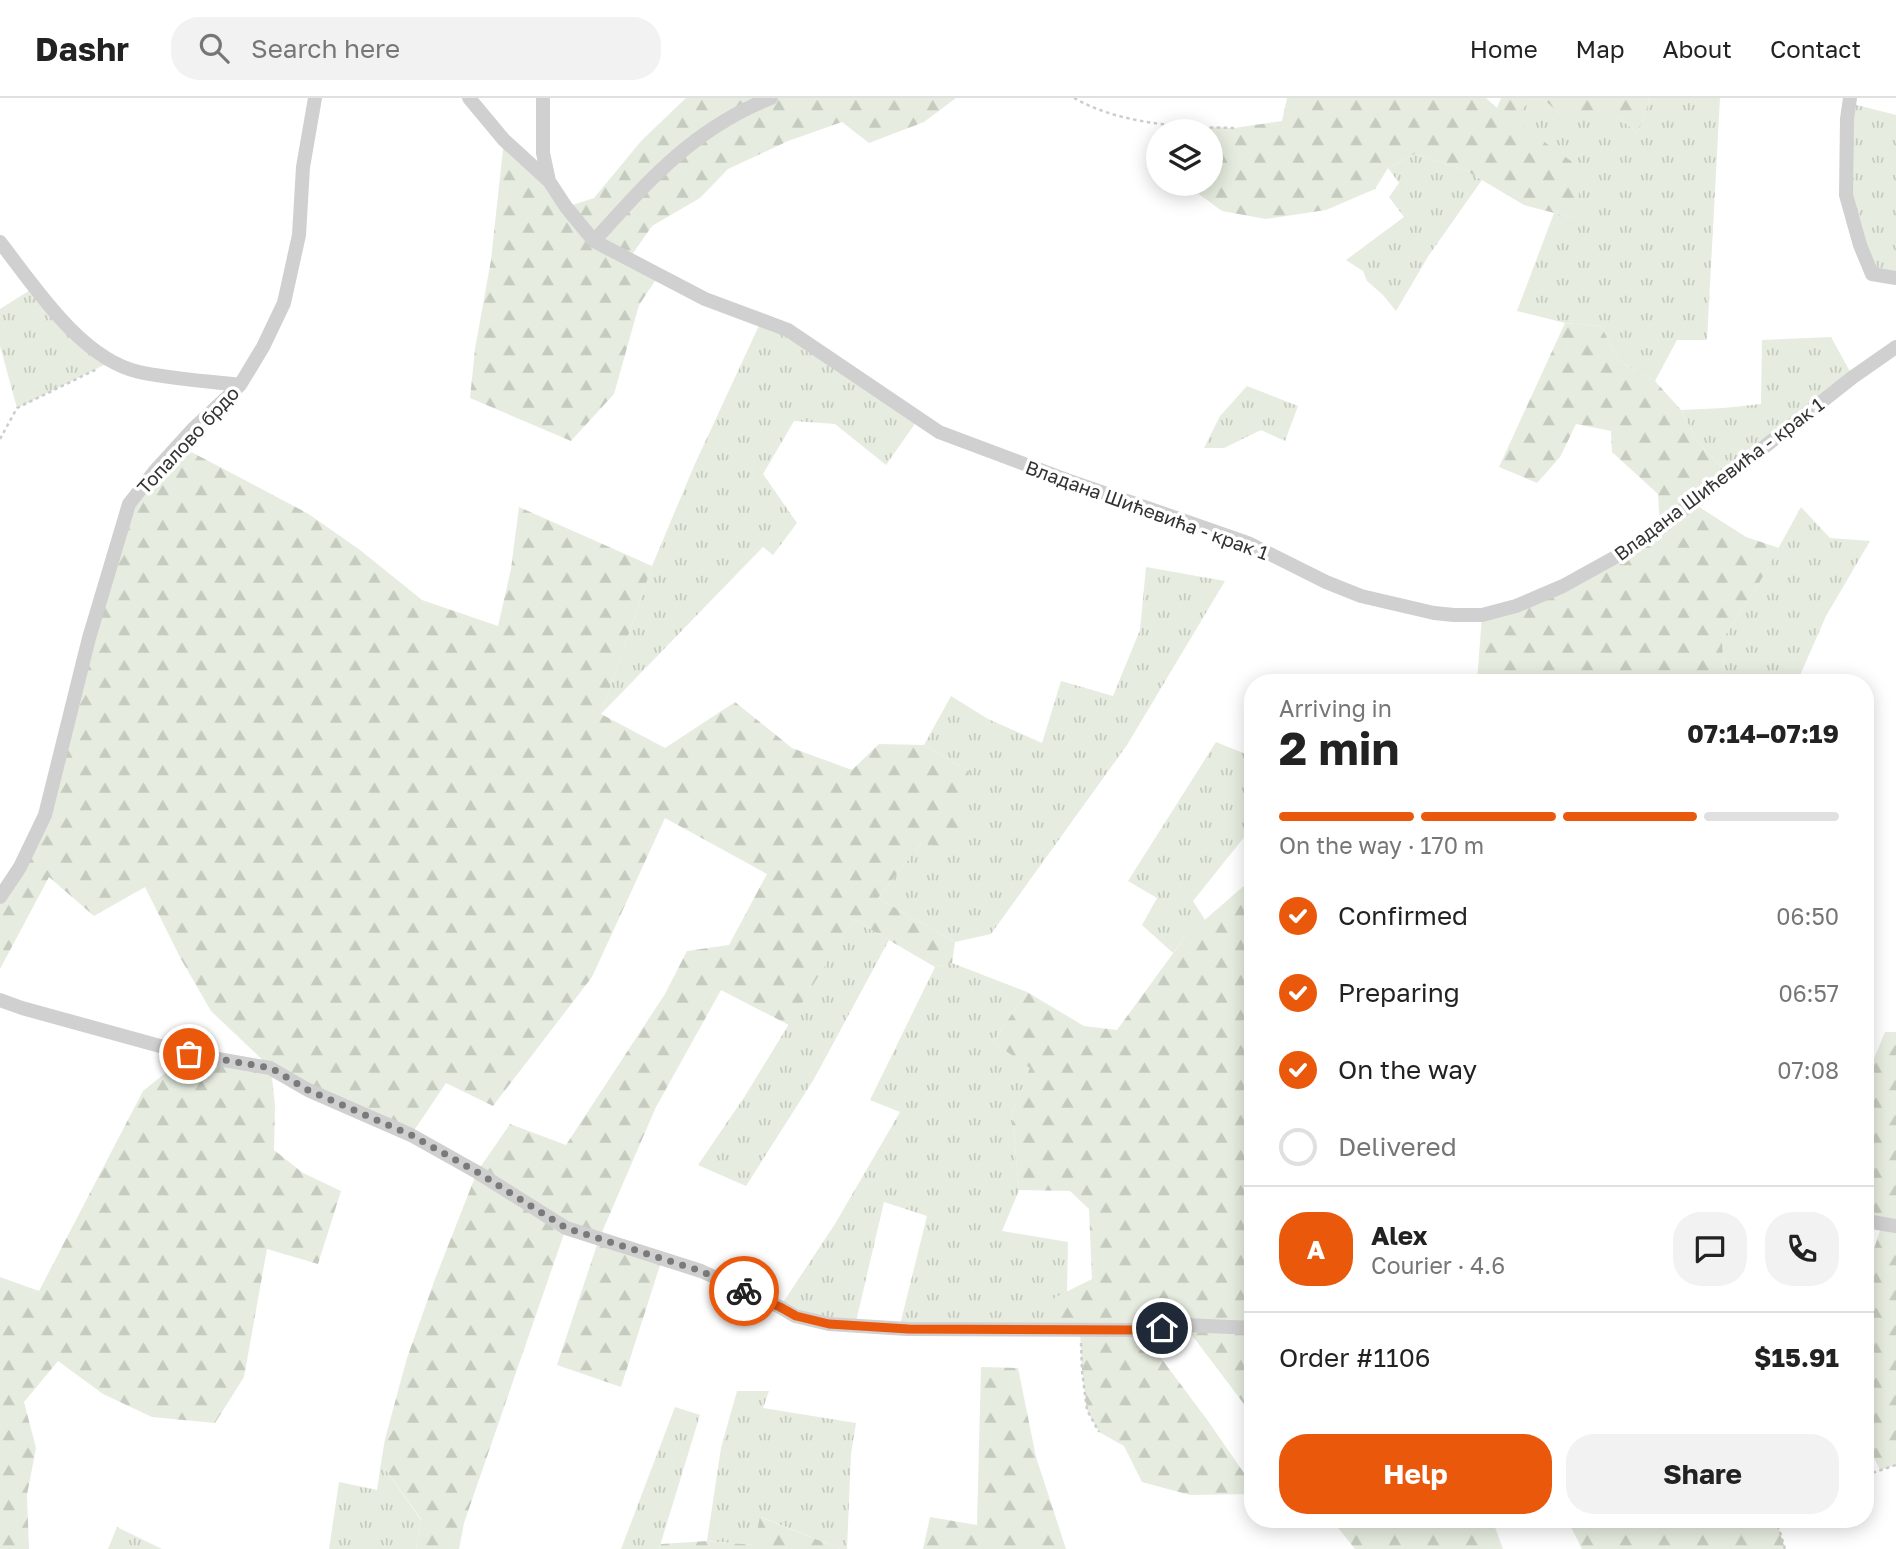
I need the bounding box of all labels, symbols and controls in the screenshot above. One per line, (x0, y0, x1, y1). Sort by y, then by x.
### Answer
search box (171, 17, 661, 80)
text: Dashr (35, 29, 129, 68)
icon: search (195, 29, 233, 67)
text: Search here (251, 33, 400, 64)
text: Home (1470, 34, 1538, 63)
text: Map (1576, 34, 1625, 63)
text: About (1663, 34, 1732, 63)
text: Contact (1770, 34, 1861, 63)
map controls (1146, 119, 1223, 196)
button: layers (1146, 119, 1223, 196)
street label: Топалово брдо (132, 381, 243, 498)
street label: Владана Шићевића - крак 1 (1609, 392, 1828, 565)
street label: Владана Шићевића - крак 1 (1023, 455, 1272, 564)
text: Arriving in (1279, 694, 1392, 722)
text: 07:14–07:19 (1687, 718, 1839, 749)
text: 2 min (1279, 720, 1399, 775)
text: On the way · 170 m (1279, 831, 1484, 859)
icon: check (1279, 897, 1317, 935)
text: Confirmed (1338, 900, 1468, 931)
text: 06:50 (1776, 902, 1839, 930)
icon: check (1279, 974, 1317, 1012)
text: Preparing (1338, 977, 1460, 1008)
text: 06:57 (1778, 979, 1839, 1007)
pin (159, 1024, 219, 1084)
icon: bag (170, 1035, 208, 1073)
icon: check (1279, 1051, 1317, 1089)
text: On the way (1338, 1054, 1477, 1085)
text: 07:08 (1777, 1056, 1839, 1084)
text: Delivered (1338, 1131, 1457, 1162)
button: chat (1673, 1212, 1747, 1286)
button: phone (1765, 1212, 1839, 1286)
text: Alex (1371, 1220, 1428, 1251)
text: A (1307, 1234, 1325, 1265)
text: Courier · 4.6 (1371, 1251, 1505, 1279)
courier (709, 1256, 779, 1326)
icon: bike (725, 1272, 763, 1310)
pin (1132, 1298, 1192, 1358)
icon: home (1143, 1309, 1181, 1347)
text: Order #1106 (1279, 1342, 1431, 1373)
text: $15.91 (1754, 1342, 1839, 1373)
button: Help (1279, 1434, 1552, 1514)
button: Share (1566, 1434, 1839, 1514)

